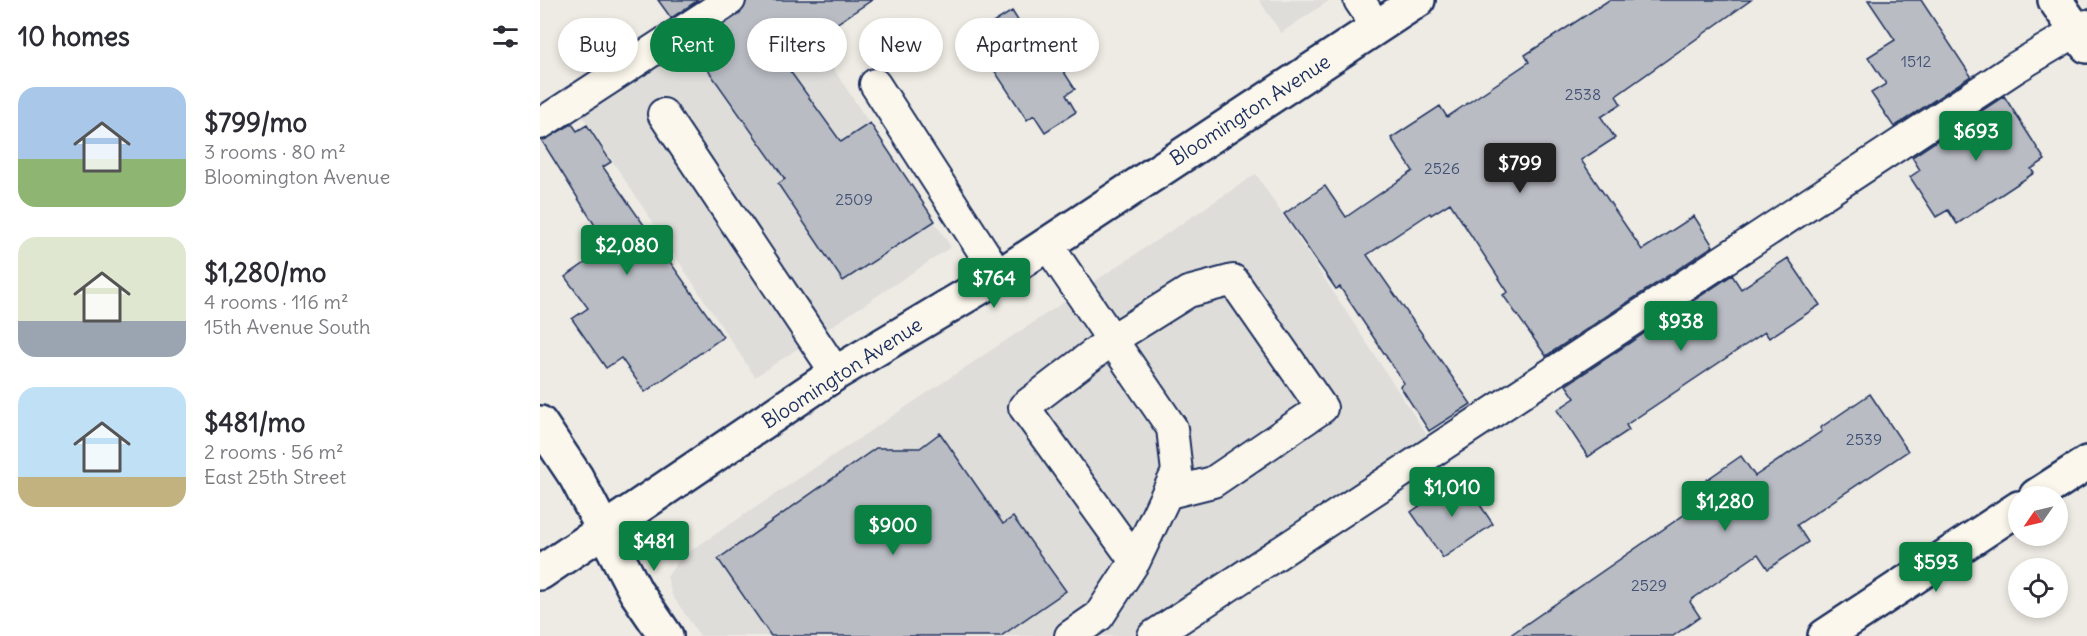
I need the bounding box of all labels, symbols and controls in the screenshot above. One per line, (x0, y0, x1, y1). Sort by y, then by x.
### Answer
chip: Buy (558, 18, 638, 72)
chip: Rent (650, 18, 735, 72)
chip: Filters (747, 18, 847, 72)
chip: New (859, 18, 943, 72)
chip: Apartment (955, 18, 1099, 72)
text: 10 homes (18, 20, 130, 53)
icon: filters (489, 20, 522, 53)
street label: Bloomington Avenue (1165, 48, 1335, 171)
house number: 1512 (1901, 51, 1932, 71)
house number: 2538 (1565, 84, 1601, 104)
text: $799/mo (204, 106, 307, 139)
icon: home (66, 111, 138, 183)
pin: $693 (1940, 111, 2012, 162)
text: $693 (1953, 118, 1999, 143)
text: 3 rooms · 80 m² (204, 139, 346, 164)
pin: $799 (1484, 143, 1556, 194)
text: $799 (1498, 150, 1542, 175)
house number: 2526 (1424, 158, 1460, 178)
text: Bloomington Avenue (204, 164, 390, 189)
house number: 2509 (835, 189, 873, 209)
pin: $2,080 (578, 225, 676, 276)
text: $2,080 (595, 232, 659, 257)
text: $1,280/mo (204, 256, 326, 289)
pin: $764 (958, 258, 1030, 309)
icon: home (66, 261, 138, 333)
text: $764 (972, 265, 1016, 290)
text: 4 rooms · 116 m² (204, 289, 349, 314)
pin: $938 (1645, 301, 1717, 352)
text: $938 (1658, 308, 1704, 333)
street label: Bloomington Avenue (757, 311, 927, 434)
text: 15th Avenue South (204, 314, 371, 339)
text: $481/mo (204, 406, 305, 439)
icon: home (66, 411, 138, 483)
house number: 2539 (1846, 429, 1882, 449)
text: 2 rooms · 56 m² (204, 439, 344, 464)
text: East 25th Street (204, 464, 346, 489)
pin: $1,010 (1403, 467, 1501, 518)
text: $1,010 (1423, 474, 1481, 499)
pin: $1,280 (1676, 481, 1774, 532)
north arrow (2008, 486, 2068, 546)
map controls (2008, 486, 2068, 618)
text: $1,280 (1696, 488, 1754, 513)
pin: $900 (857, 505, 929, 556)
text: $900 (869, 512, 917, 537)
pin: $481 (618, 521, 690, 572)
text: $481 (633, 528, 675, 553)
pin: $593 (1900, 542, 1972, 593)
text: $593 (1913, 549, 1959, 574)
button: locate (2008, 558, 2068, 618)
house number: 2529 (1631, 575, 1667, 595)

